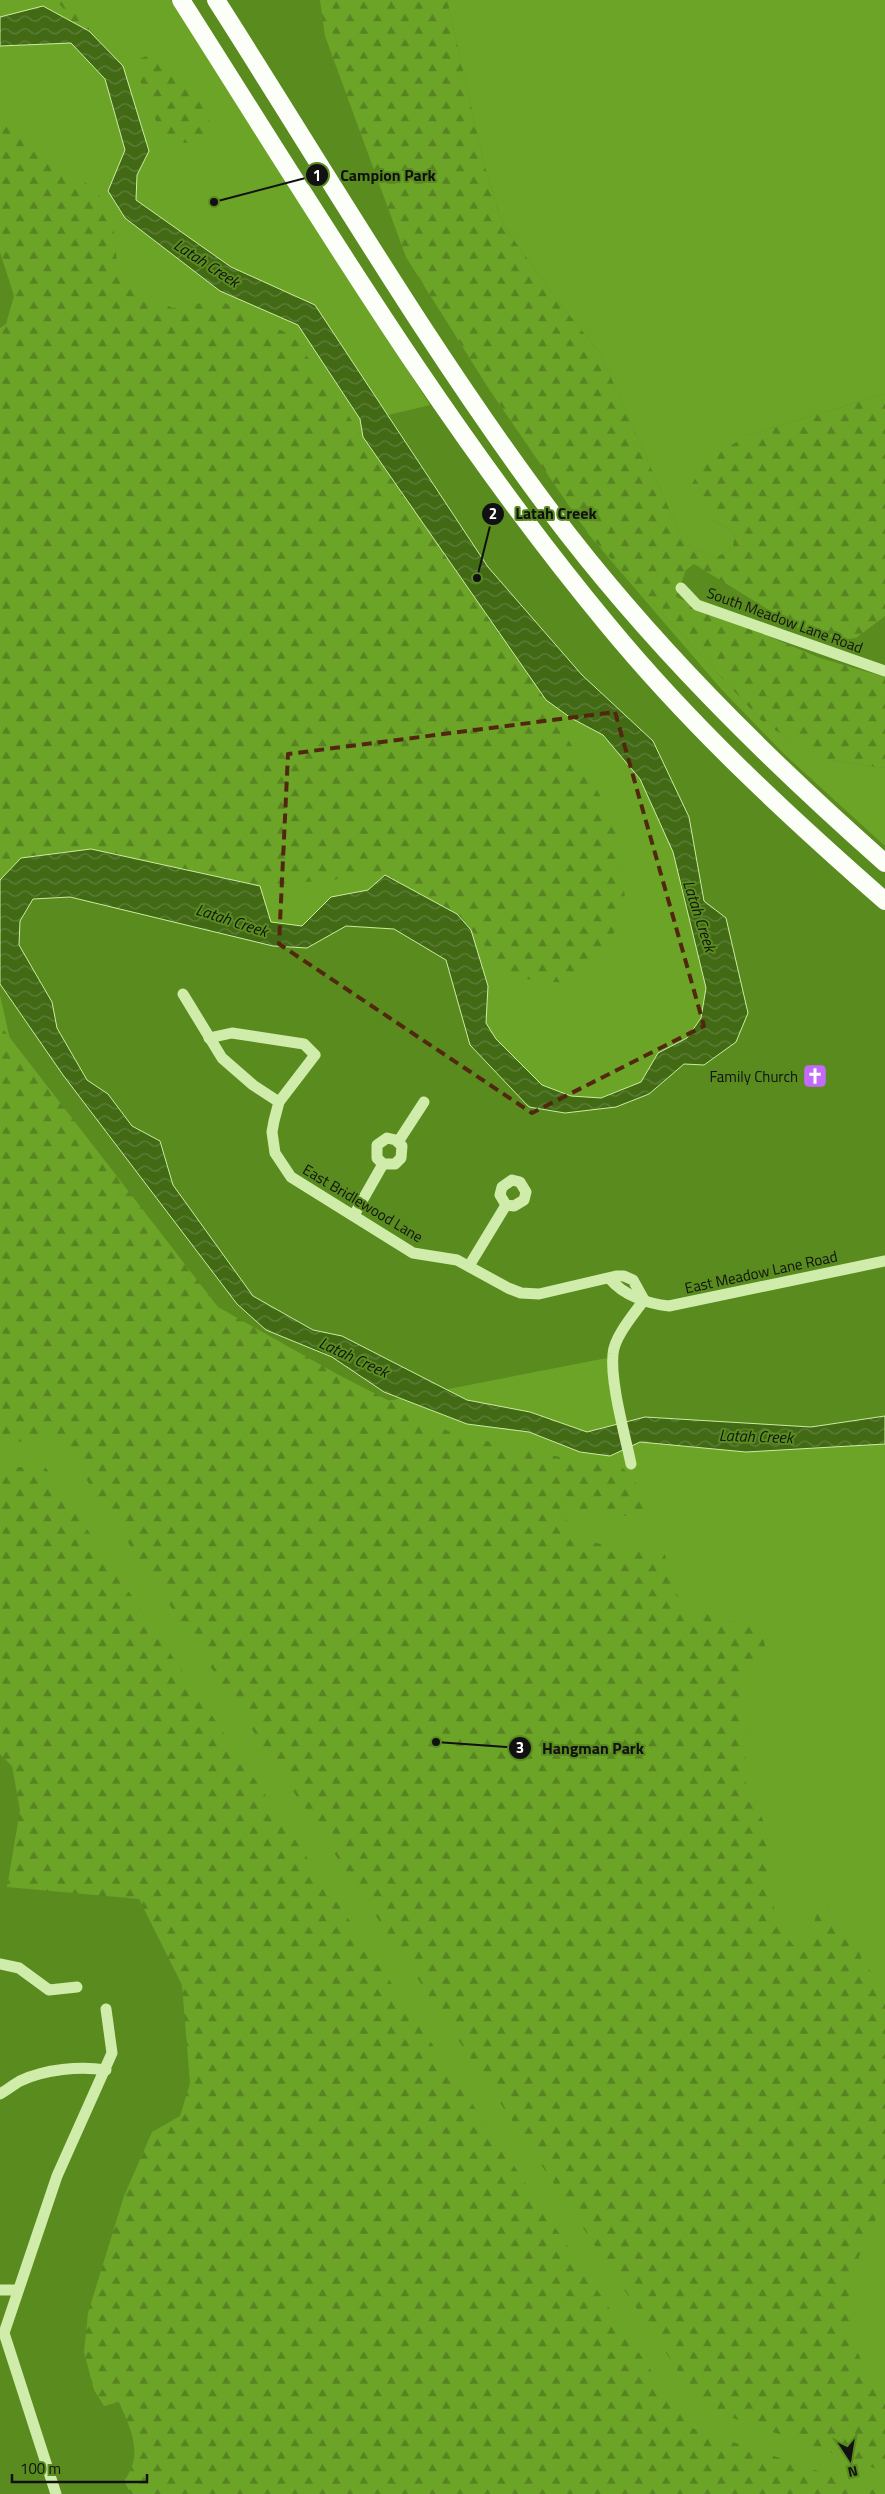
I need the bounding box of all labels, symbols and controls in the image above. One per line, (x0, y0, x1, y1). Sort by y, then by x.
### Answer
callout: Campion Park (305, 160, 446, 191)
text: Campion Park (340, 163, 437, 187)
text: 1 (313, 164, 321, 187)
water label: Latah Creek (169, 233, 246, 294)
callout: Latah Creek (480, 498, 607, 529)
text: Latah Creek (515, 501, 597, 525)
text: 2 (489, 502, 497, 525)
street label: South Meadow Lane Road (704, 581, 866, 659)
water label: Latah Creek (677, 877, 723, 957)
water label: Latah Creek (193, 897, 273, 943)
church icon: Family Church (802, 1063, 828, 1089)
place label: Family Church (709, 1065, 798, 1088)
street label: East Bridlewood Lane (298, 1158, 428, 1248)
street label: East Meadow Lane Road (683, 1245, 839, 1299)
water label: Latah Creek (315, 1330, 394, 1384)
water label: Latah Creek (719, 1423, 795, 1449)
callout: Hangman Park (507, 1732, 654, 1763)
text: 3 (516, 1736, 524, 1759)
text: Hangman Park (542, 1736, 645, 1760)
north arrow (825, 2434, 875, 2484)
scale bar (12, 2452, 148, 2484)
text: 100 m (20, 2457, 61, 2480)
text: N (846, 2461, 860, 2483)

